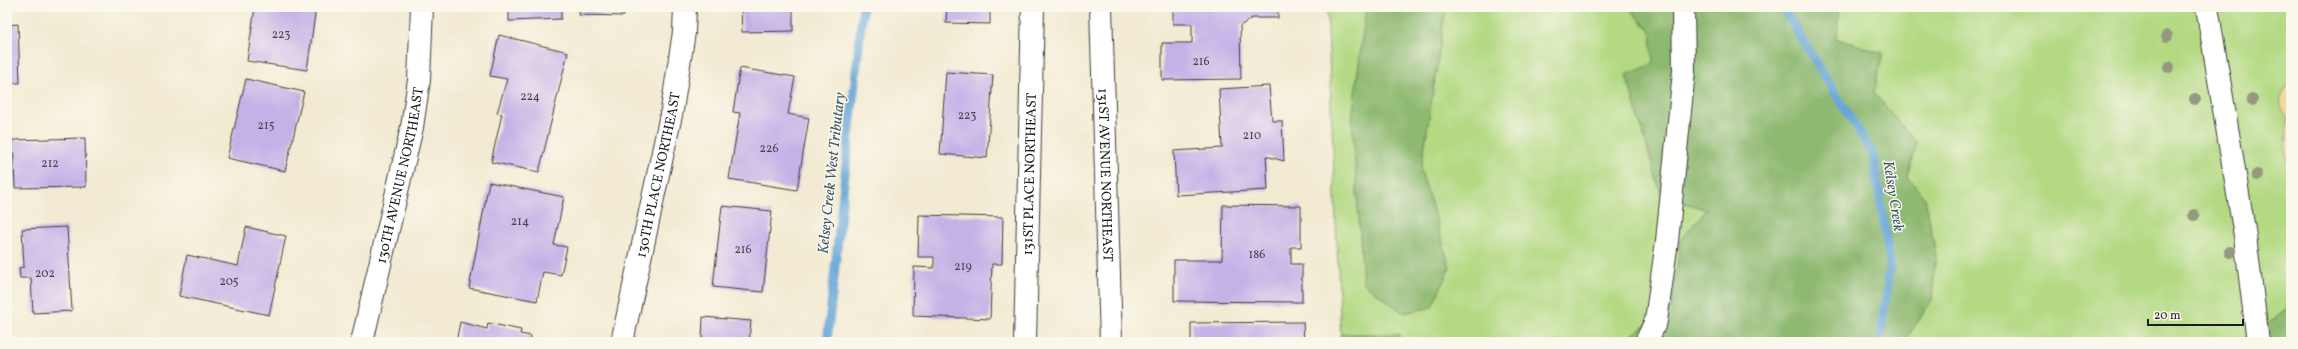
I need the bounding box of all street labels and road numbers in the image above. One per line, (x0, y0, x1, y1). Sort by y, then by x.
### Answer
street label: 130TH AVENUE NORTHEAST (373, 86, 429, 266)
street label: 131ST AVENUE NORTHEAST (1092, 88, 1117, 262)
street label: 130TH PLACE NORTHEAST (632, 91, 686, 260)
street label: 131ST PLACE NORTHEAST (1019, 92, 1042, 256)

